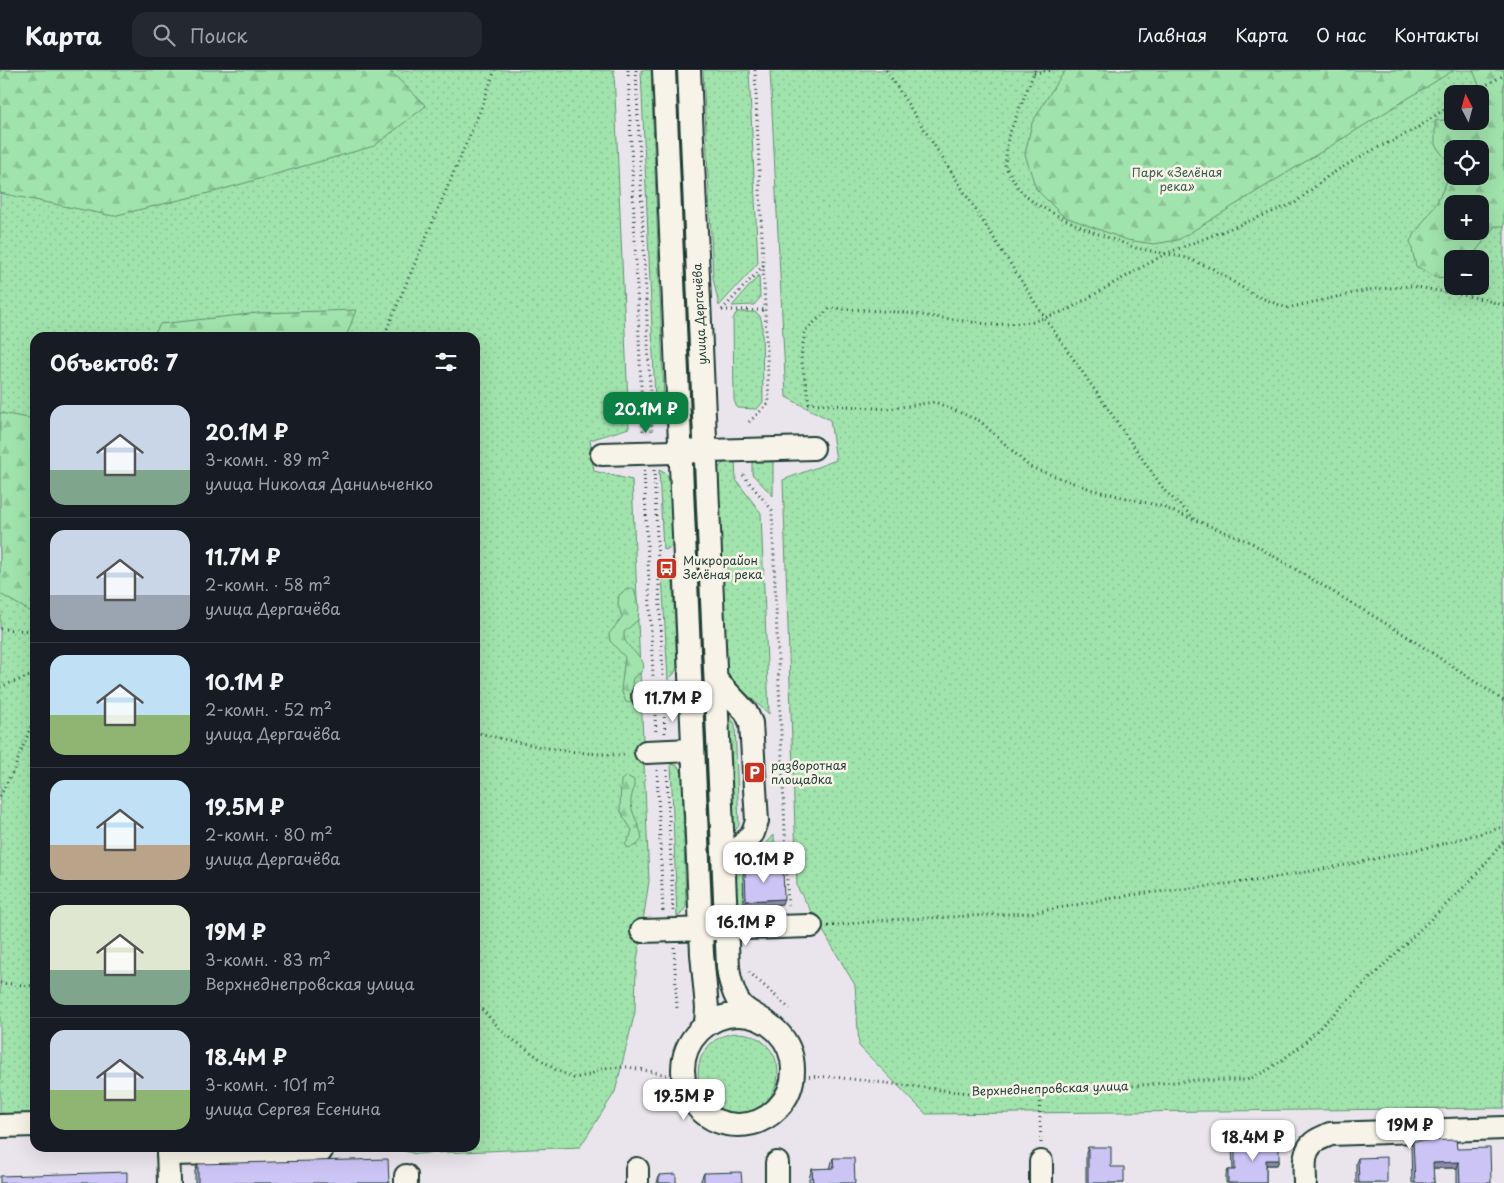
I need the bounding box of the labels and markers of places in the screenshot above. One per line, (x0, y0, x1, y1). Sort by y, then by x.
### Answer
pin: 20.1M ₽ (600, 392, 692, 434)
place label: Микрорайон Зелёная река (683, 551, 763, 583)
bus stop icon: Микрорайон Зелёная река (655, 556, 679, 580)
pin: 11.7M ₽ (627, 680, 719, 723)
place label: разворотная площадка (771, 756, 847, 788)
parking icon: разворотная площадка (743, 761, 767, 785)
pin: 10.1M ₽ (718, 842, 810, 884)
pin: 16.1M ₽ (700, 904, 792, 947)
pin: 19.5M ₽ (638, 1078, 730, 1121)
pin: 19M ₽ (1375, 1108, 1445, 1150)
pin: 18.4M ₽ (1207, 1120, 1299, 1162)

